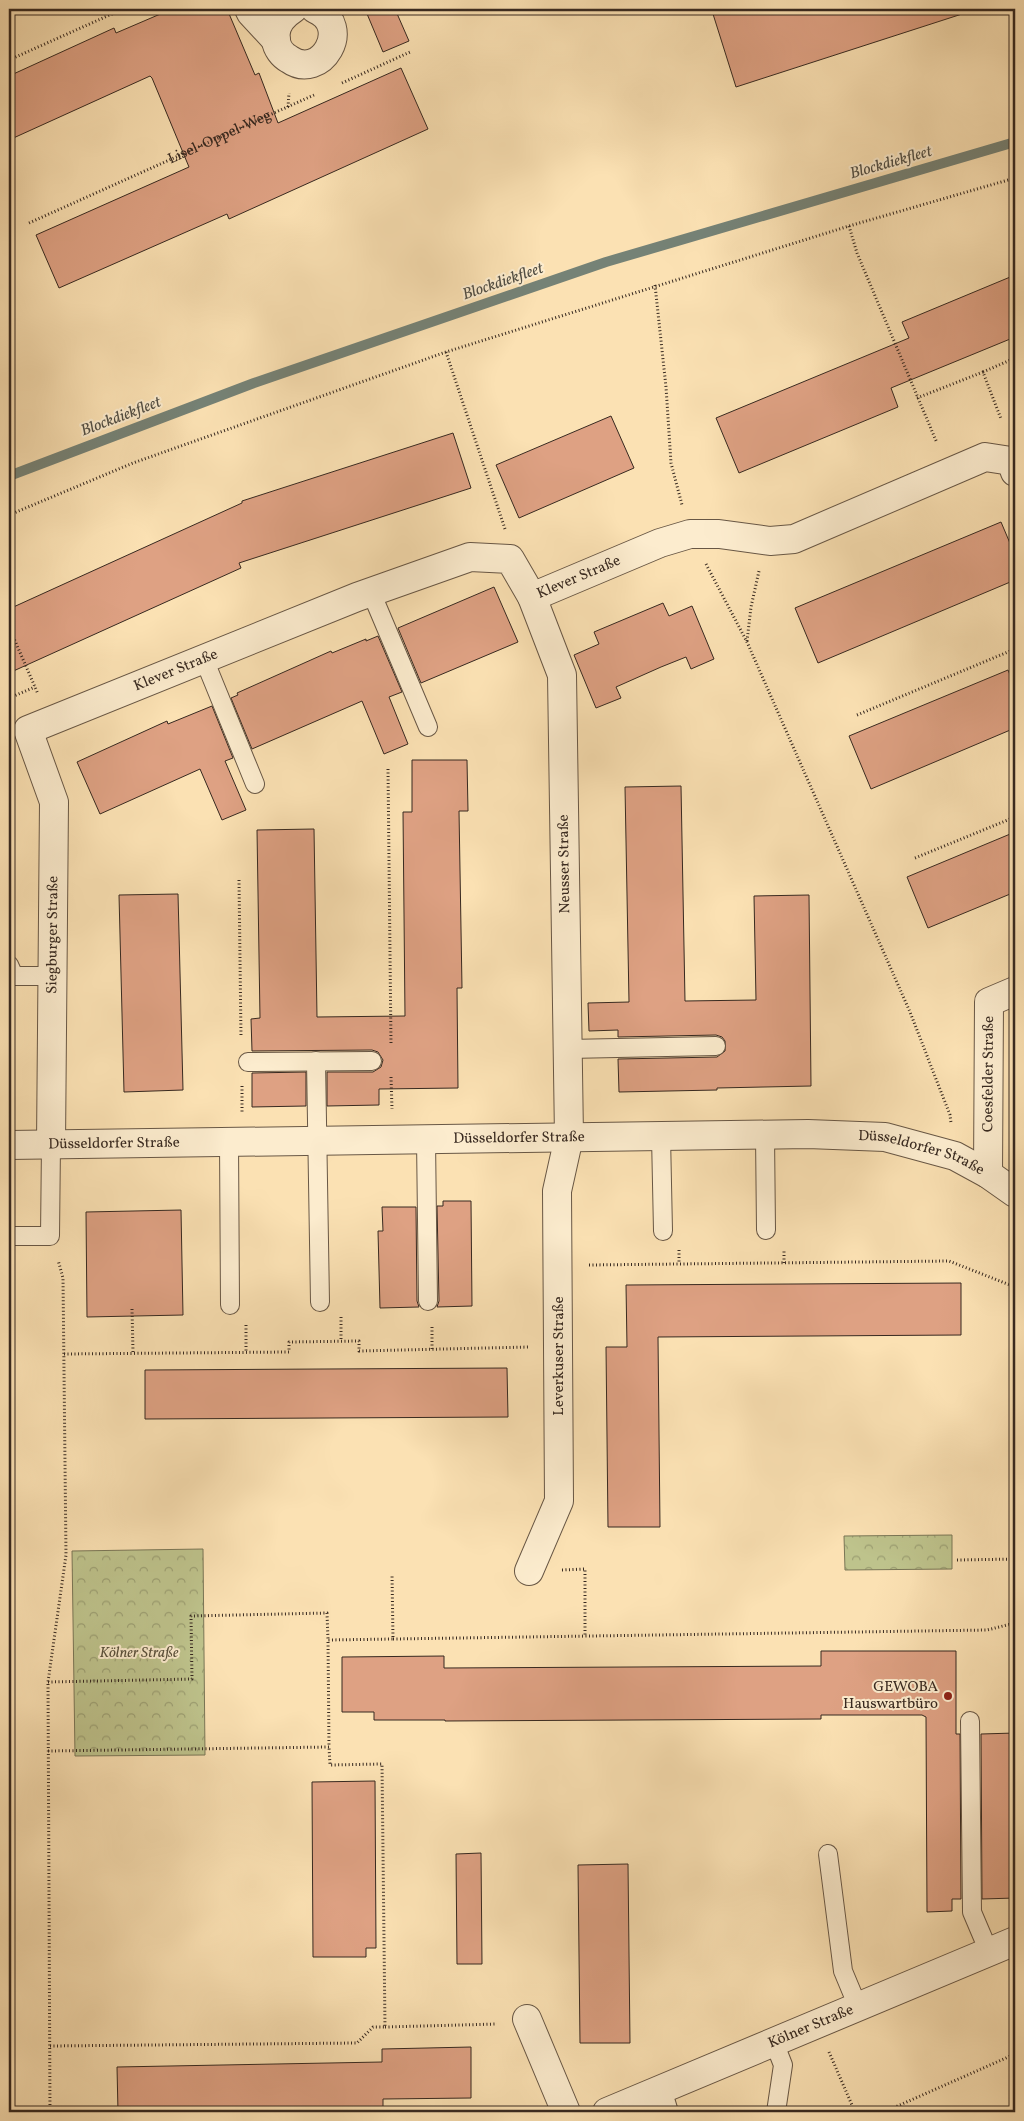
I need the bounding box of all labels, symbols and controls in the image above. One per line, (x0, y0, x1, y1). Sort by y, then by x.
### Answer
street label: Lisel-Oppel-Weg (165, 105, 275, 170)
water label: Blockdiekfleet (847, 141, 935, 185)
water label: Blockdiekfleet (460, 258, 547, 306)
water label: Blockdiekfleet (78, 391, 165, 442)
street label: Klever Straße (534, 550, 624, 604)
street label: Klever Straße (130, 644, 221, 697)
street label: Neusser Straße (554, 814, 576, 914)
street label: Siegburger Straße (42, 876, 64, 994)
street label: Coesfelder Straße (978, 1016, 999, 1132)
street label: Düsseldorfer Straße (858, 1125, 988, 1181)
street label: Düsseldorfer Straße (453, 1127, 585, 1149)
street label: Düsseldorfer Straße (48, 1132, 180, 1155)
street label: Leverkuser Straße (549, 1296, 570, 1416)
park label: Kölner Straße (100, 1643, 179, 1664)
place label: GEWOBA Hauswartbüro (843, 1677, 938, 1715)
marker: GEWOBA Hauswartbüro (942, 1690, 954, 1702)
street label: Kölner Straße (765, 1999, 857, 2054)

